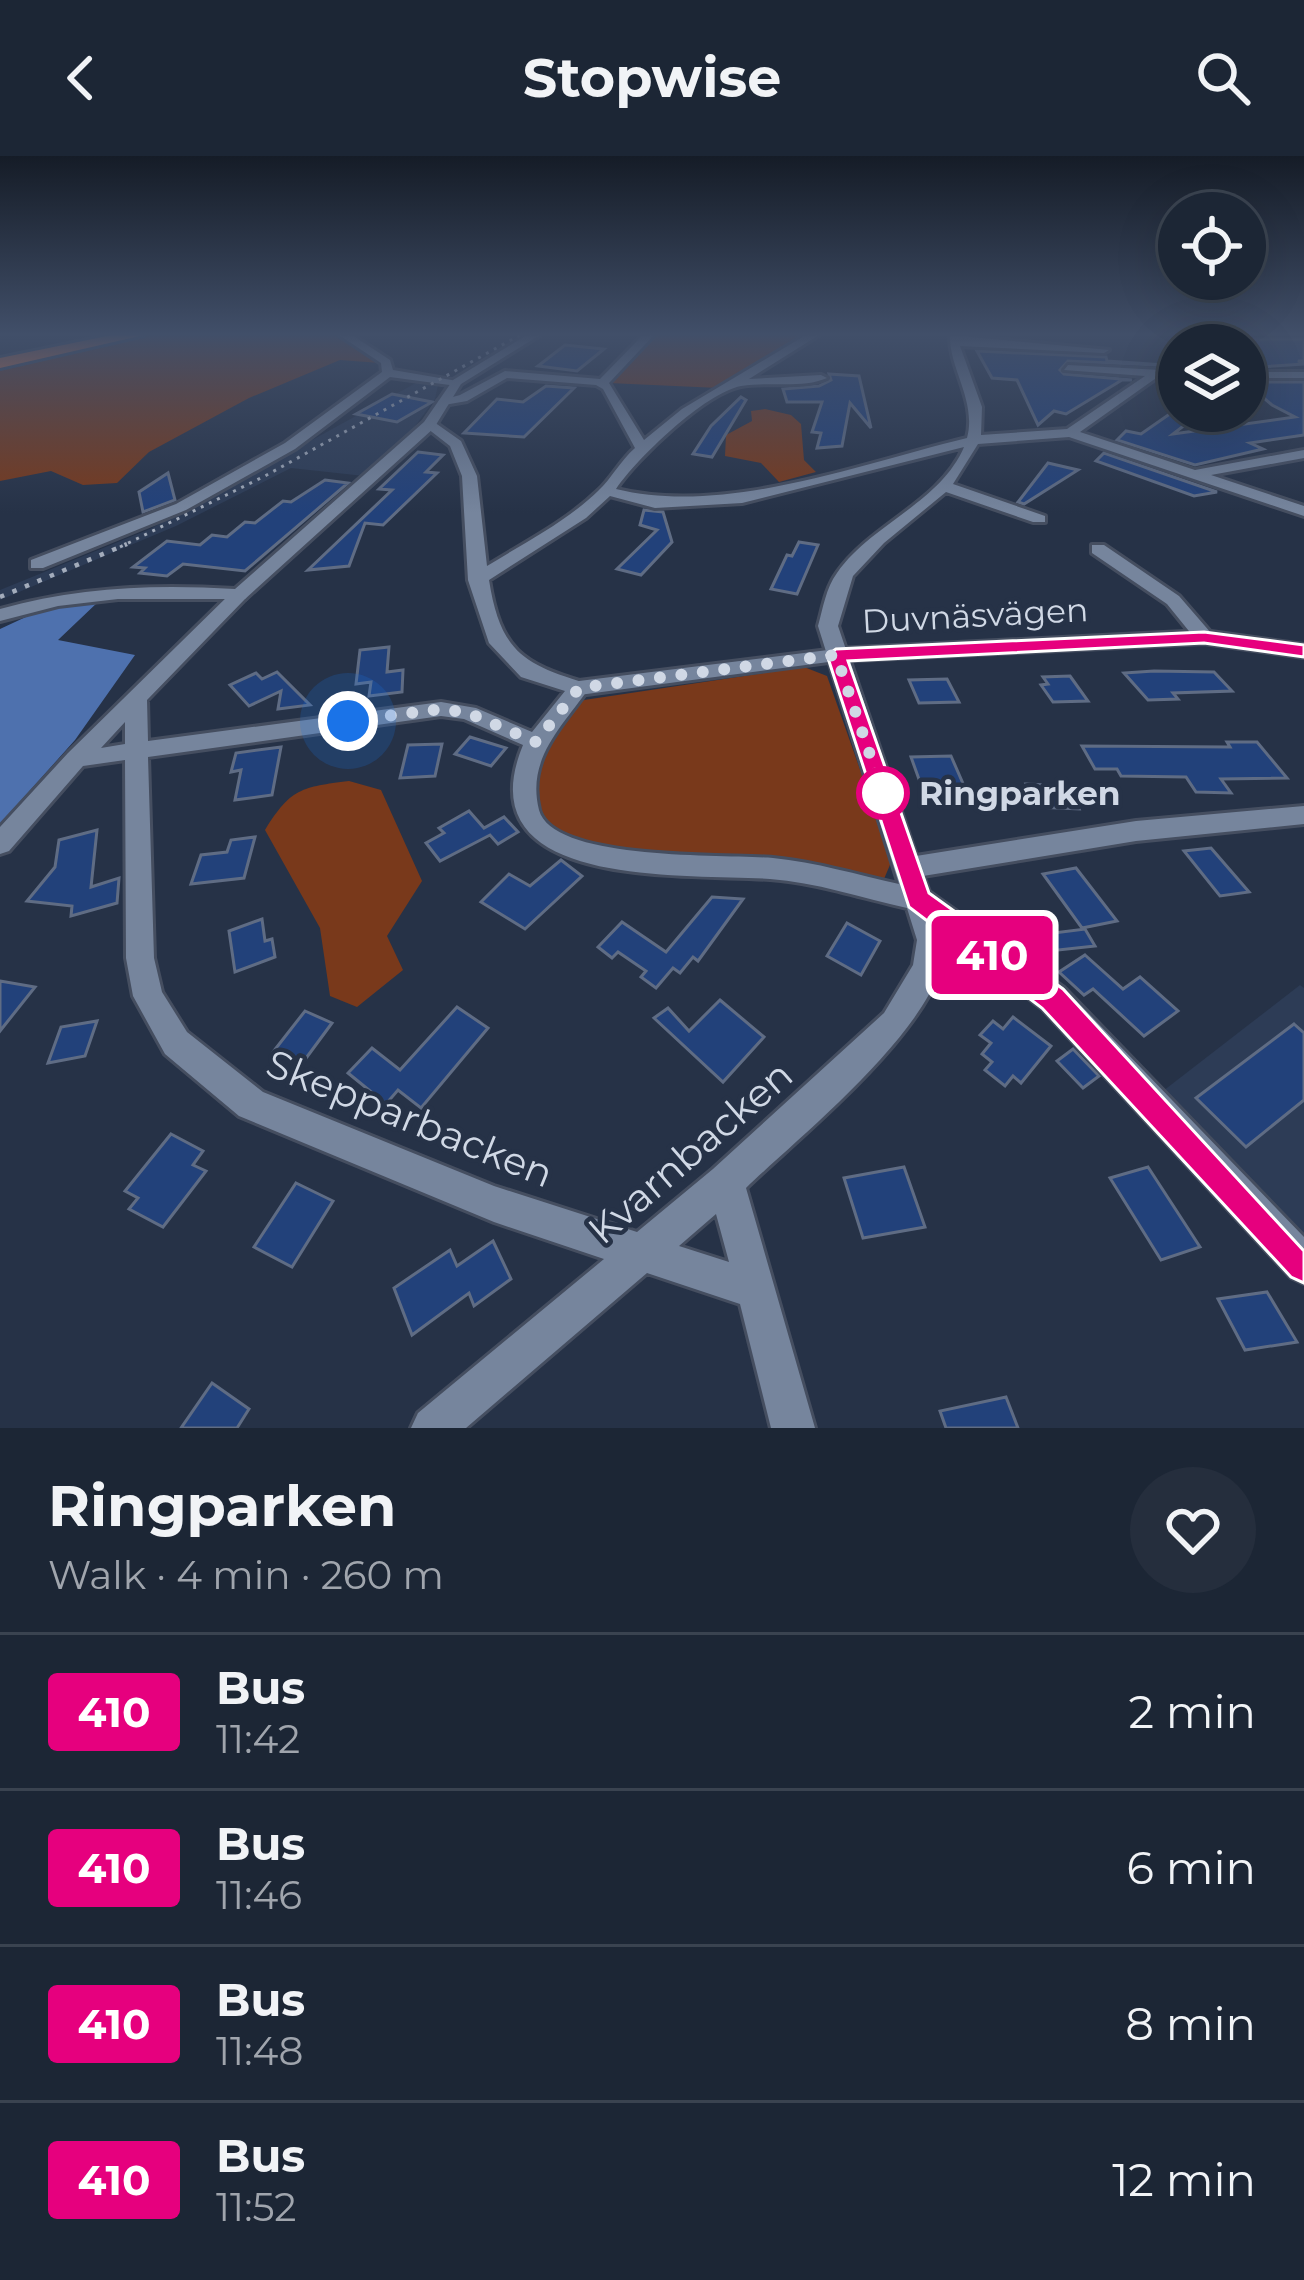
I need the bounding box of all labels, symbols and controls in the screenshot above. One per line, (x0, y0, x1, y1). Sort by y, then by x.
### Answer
icon: back (48, 45, 114, 111)
text: Stopwise (523, 45, 781, 111)
icon: search (1190, 45, 1256, 111)
map controls (1158, 192, 1266, 432)
button: locate (1158, 192, 1266, 300)
button: layers (1158, 324, 1266, 432)
street label: Duvnäsvägen (861, 589, 1089, 641)
your location (318, 691, 378, 751)
marker: Ringparken (858, 768, 908, 818)
place label: Ringparken (919, 773, 1121, 813)
line badge: 410 (923, 916, 1061, 994)
text: 410 (956, 929, 1028, 981)
street label: Skepparbacken (260, 1039, 560, 1197)
street label: Kvarnbacken (578, 1050, 802, 1254)
button: heart (1130, 1467, 1256, 1593)
text: Ringparken (48, 1471, 396, 1540)
text: Walk · 4 min · 260 m (48, 1551, 444, 1599)
text: Bus (216, 1660, 305, 1715)
text: 2 min (1128, 1684, 1256, 1739)
text: 410 (78, 1686, 150, 1738)
text: 11:42 (216, 1715, 300, 1763)
text: Bus (216, 1816, 305, 1871)
text: 6 min (1127, 1840, 1256, 1895)
text: 410 (78, 1842, 150, 1894)
text: 11:46 (216, 1871, 302, 1919)
text: Bus (216, 1972, 305, 2027)
text: 8 min (1125, 1996, 1256, 2051)
text: 410 (78, 1998, 150, 2050)
text: 11:48 (216, 2027, 303, 2075)
text: Bus (216, 2128, 305, 2183)
text: 12 min (1112, 2152, 1256, 2207)
text: 410 (78, 2154, 150, 2206)
text: 11:52 (216, 2183, 296, 2231)

